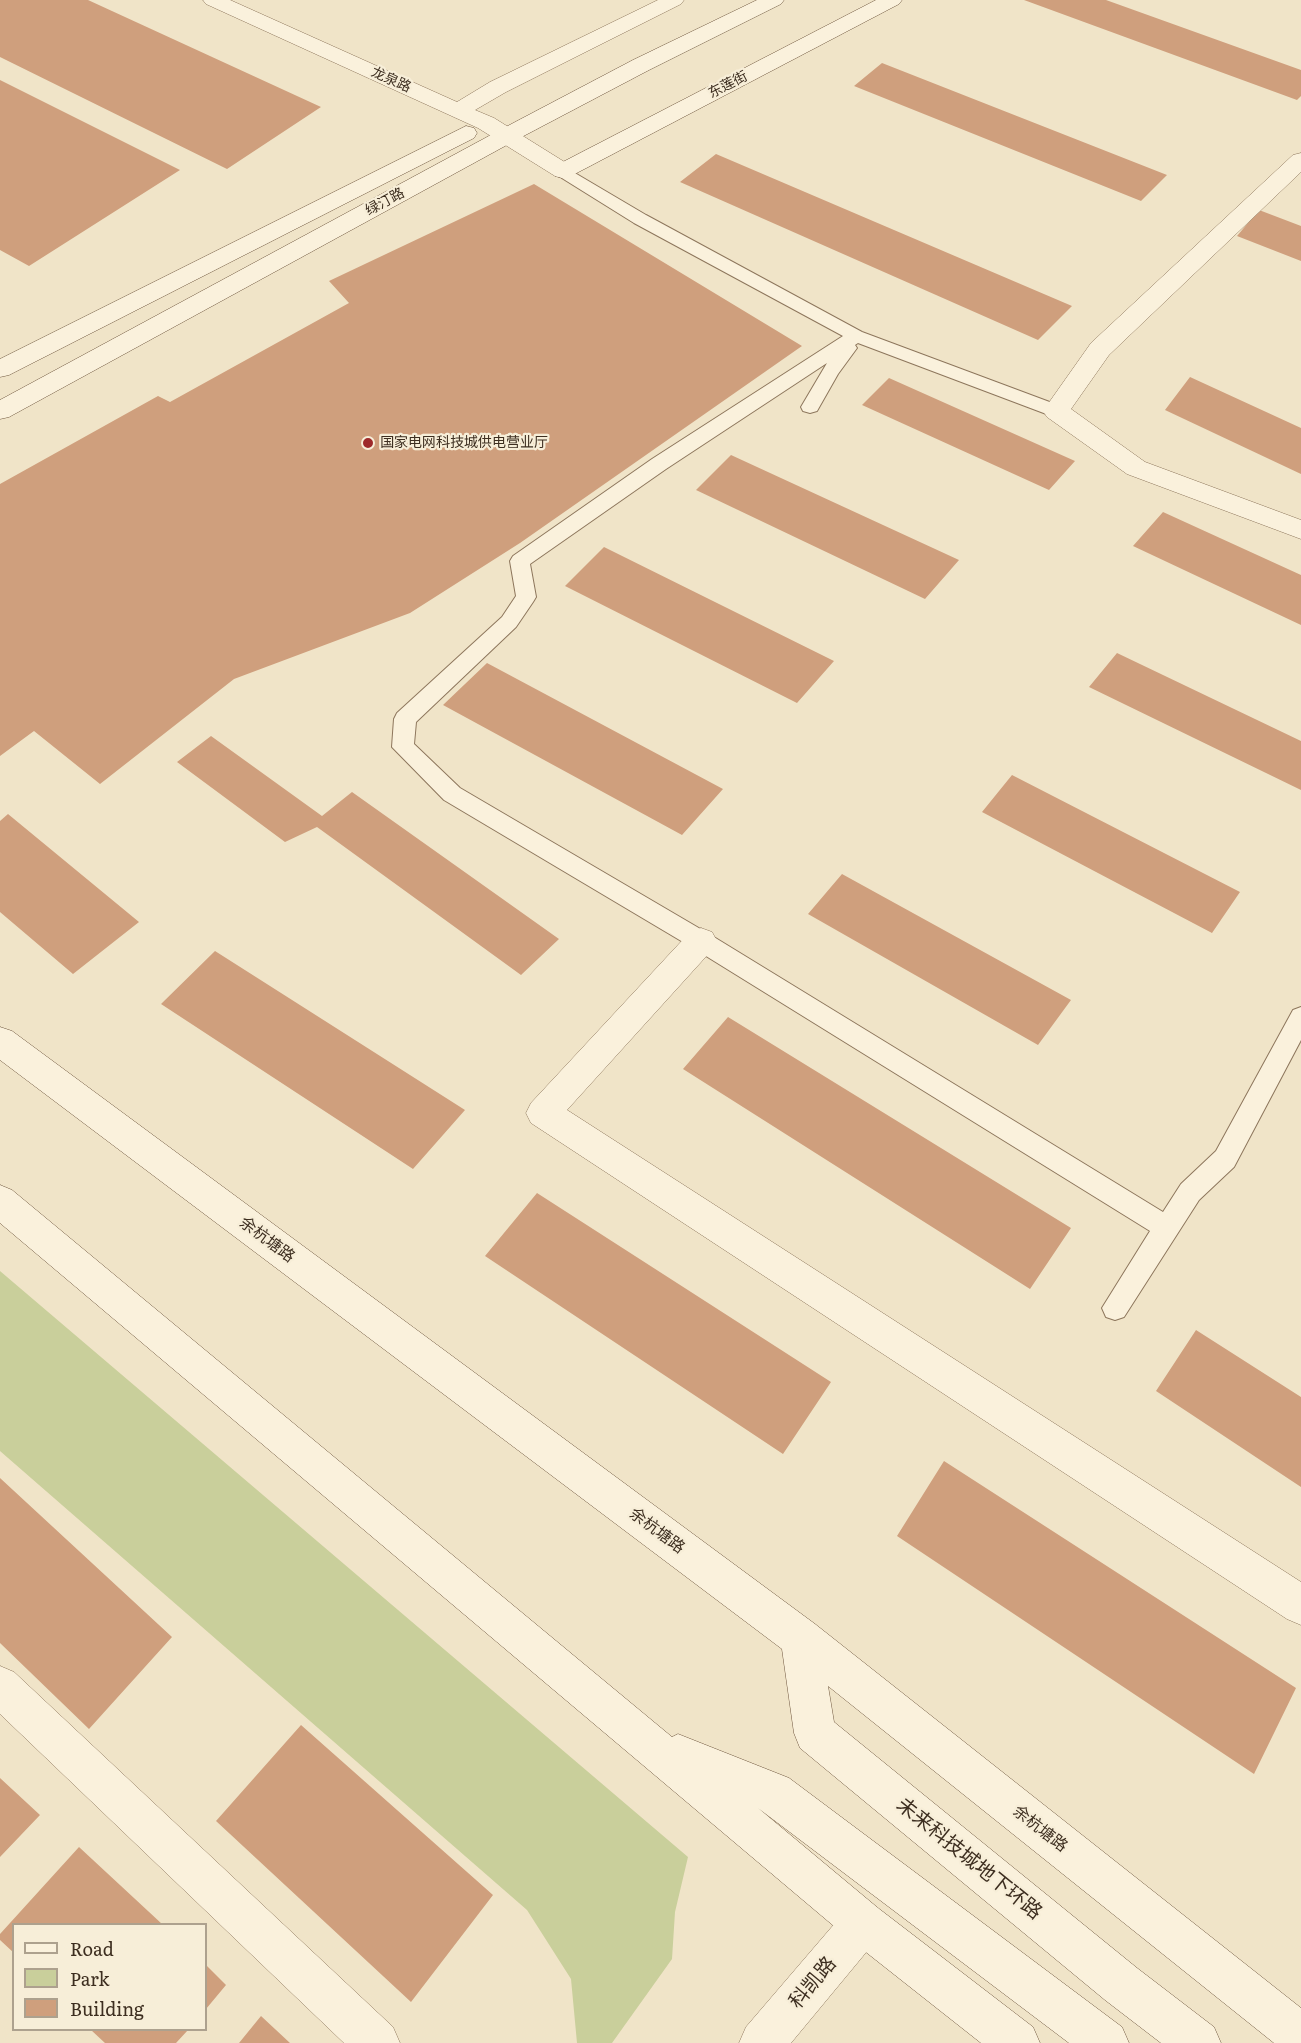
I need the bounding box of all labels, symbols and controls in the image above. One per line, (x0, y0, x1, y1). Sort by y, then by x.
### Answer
street label: 龙泉路 (368, 64, 414, 96)
street label: 东莲街 (705, 68, 751, 102)
street label: 绿汀路 (363, 185, 407, 219)
place label: 国家电网科技城供电营业厅 (380, 435, 548, 451)
marker: 国家电网科技城供电营业厅 (361, 436, 375, 450)
street label: 余杭塘路 (236, 1213, 298, 1267)
street label: 余杭塘路 (626, 1504, 688, 1558)
street label: 未来科技城地下环路 (892, 1793, 1046, 1925)
street label: 余杭塘路 (1009, 1802, 1071, 1856)
legend (12, 1923, 207, 2031)
text: Road (70, 1935, 114, 1962)
street label: 科凯路 (785, 1952, 841, 2014)
text: Park (70, 1965, 109, 1992)
text: Building (70, 1995, 144, 2022)

